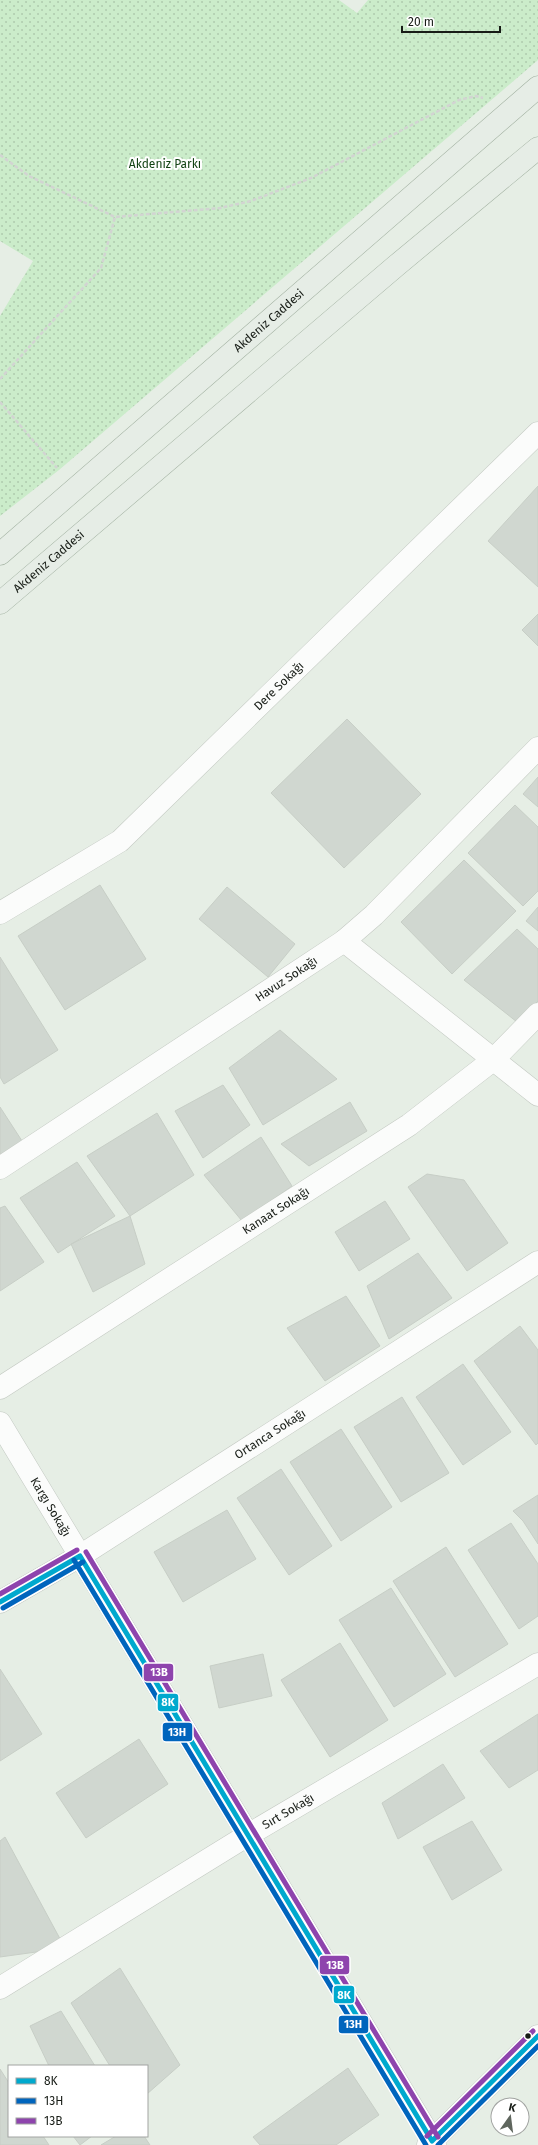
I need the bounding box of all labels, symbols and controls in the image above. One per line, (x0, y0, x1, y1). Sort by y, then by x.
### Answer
scale bar (402, 8, 500, 34)
text: 20 m (408, 15, 434, 29)
park label: Akdeniz Parkı (129, 157, 201, 171)
street label: Akdeniz Caddesi (231, 286, 307, 355)
street label: Akdeniz Caddesi (10, 527, 87, 596)
street label: Dere Sokağı (251, 659, 307, 713)
street label: Havuz Sokağı (253, 954, 320, 1005)
street label: Kanaat Sokağı (240, 1184, 312, 1237)
street label: Ortanca Sokağı (232, 1406, 308, 1462)
street label: Kargı Sokağı (27, 1475, 74, 1539)
line badge: 13B (143, 1663, 174, 1682)
text: 13B (150, 1666, 168, 1679)
line badge: 8K (157, 1693, 179, 1712)
text: 8K (161, 1696, 176, 1709)
line badge: 13H (162, 1722, 193, 1742)
text: 13H (168, 1726, 186, 1739)
street label: Sırt Sokağı (260, 1791, 317, 1832)
line badge: 13B (319, 1955, 350, 1975)
text: 13B (326, 1959, 344, 1972)
line badge: 8K (333, 1985, 355, 2004)
text: 8K (337, 1989, 352, 2002)
line badge: 13H (338, 2015, 369, 2034)
text: 13H (344, 2018, 362, 2031)
unlabelled marker (523, 2031, 533, 2041)
legend (8, 2065, 148, 2137)
text: 8K (44, 2074, 59, 2088)
text: 13H (44, 2094, 63, 2108)
north arrow (490, 2097, 530, 2137)
text: K (507, 2101, 518, 2115)
text: 13B (44, 2114, 62, 2128)

